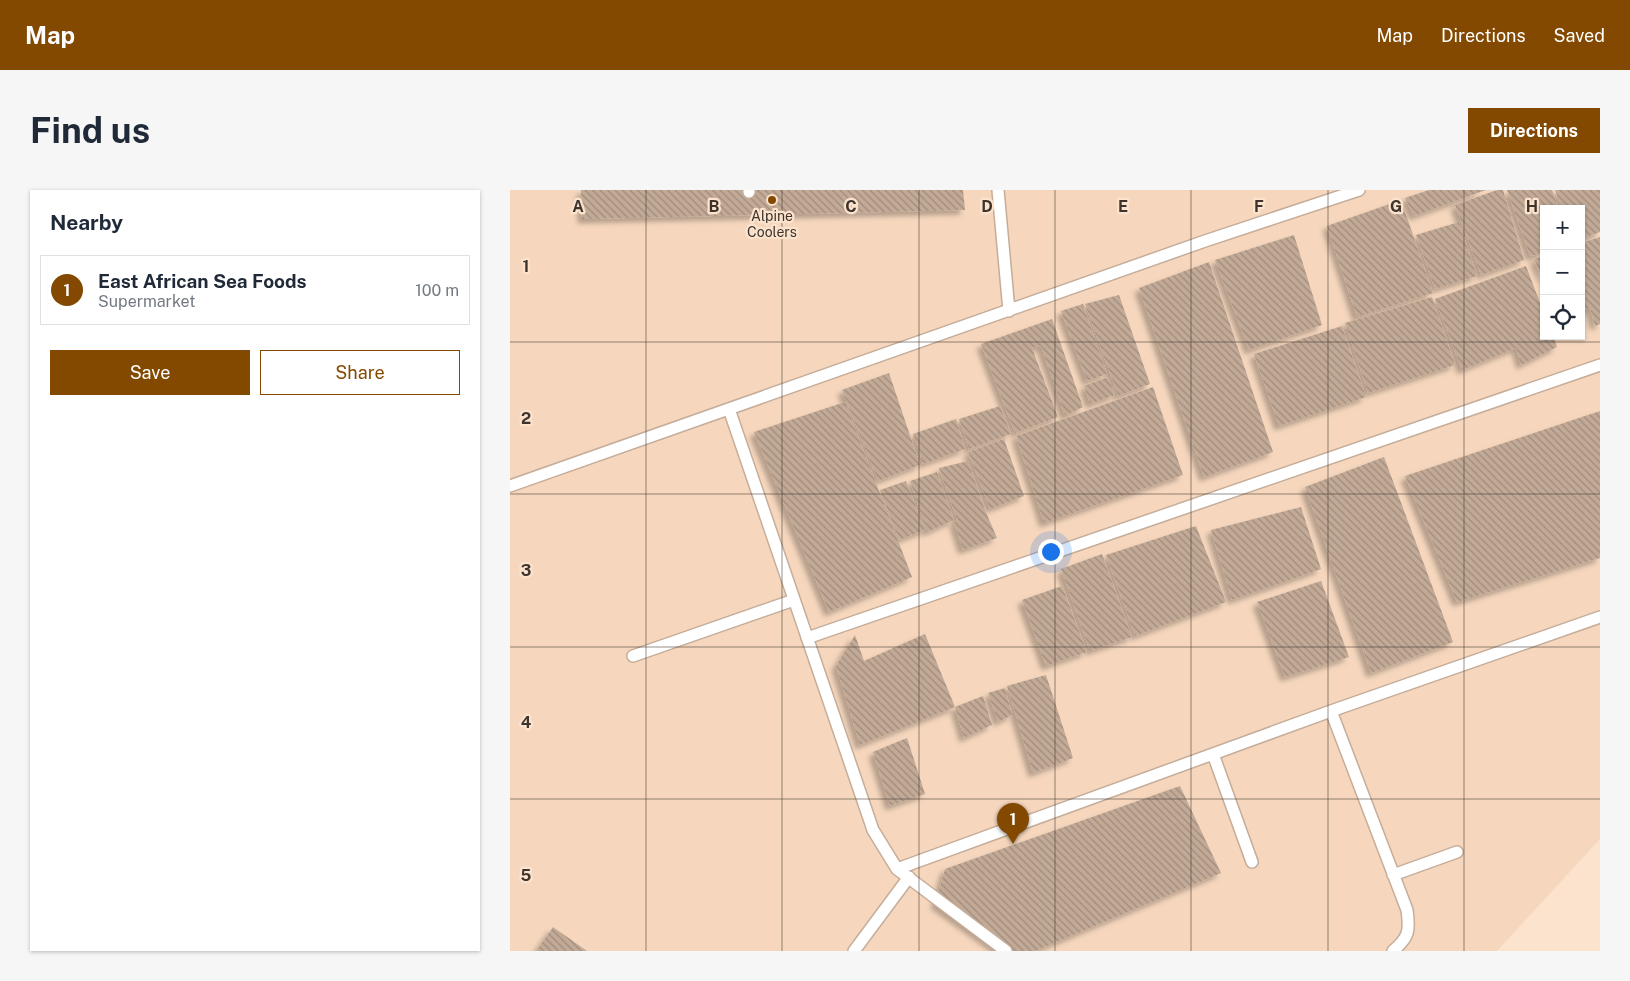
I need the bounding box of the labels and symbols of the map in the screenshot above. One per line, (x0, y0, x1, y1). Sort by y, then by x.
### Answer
marker: Alpine Coolers (766, 194, 778, 206)
text: A (572, 197, 584, 216)
text: B (709, 197, 720, 216)
text: C (845, 197, 857, 216)
text: D (981, 197, 993, 216)
text: E (1118, 197, 1128, 216)
text: F (1254, 197, 1264, 216)
text: G (1390, 197, 1402, 216)
text: H (1526, 197, 1538, 216)
place label: Alpine Coolers (747, 208, 797, 240)
text: 1 (523, 257, 529, 276)
text: 2 (521, 409, 531, 428)
your location (1038, 539, 1064, 565)
text: 3 (521, 561, 531, 580)
text: 4 (521, 713, 532, 732)
pin: 1 (997, 803, 1029, 844)
text: 5 (521, 866, 532, 885)

